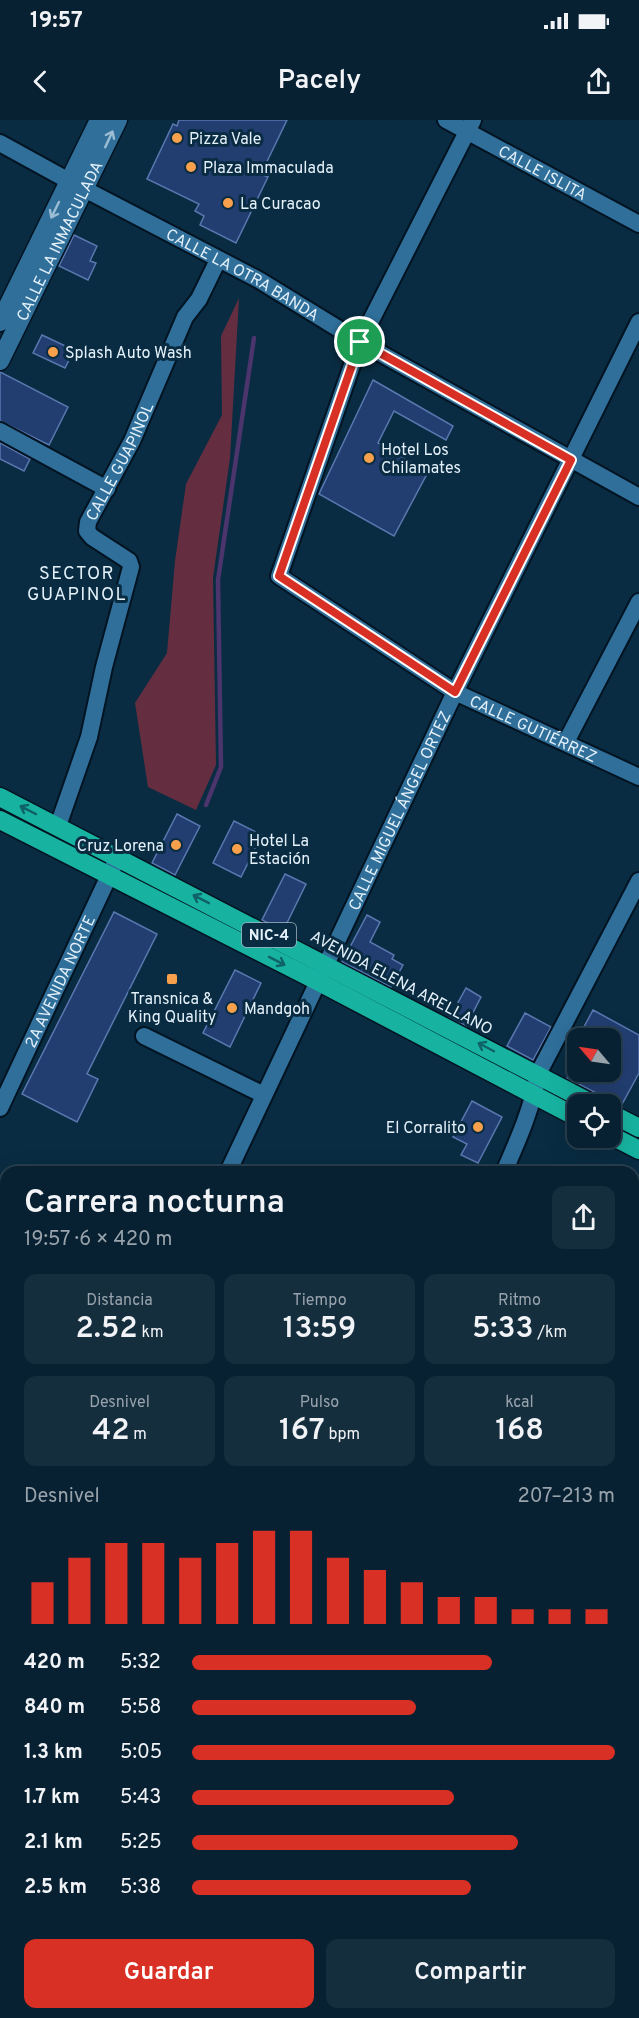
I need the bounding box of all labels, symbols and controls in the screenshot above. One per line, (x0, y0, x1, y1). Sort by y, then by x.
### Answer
text: 19:57 (30, 8, 83, 35)
text: Pacely (278, 64, 361, 98)
icon: back (24, 65, 57, 98)
icon: share (582, 65, 615, 98)
place label: Pizza Vale (189, 130, 261, 150)
one-way arrow (104, 131, 116, 149)
marker: Pizza Vale (170, 131, 184, 145)
street label: CALLE ISLITA (494, 142, 590, 206)
street label: CALLE LA INMACULADA (13, 158, 108, 325)
place label: Plaza Immaculada (203, 159, 334, 179)
marker: Plaza Immaculada (184, 160, 198, 174)
place label: La Curacao (240, 195, 321, 215)
marker: La Curacao (221, 196, 235, 210)
one-way arrow (48, 201, 60, 219)
street label: CALLE LA OTRA BANDA (162, 225, 322, 327)
pin (334, 316, 385, 367)
icon: arrive (343, 325, 376, 358)
place label: Splash Auto Wash (65, 344, 192, 364)
marker: Splash Auto Wash (46, 345, 60, 359)
street label: CALLE GUAPINOL (82, 400, 159, 525)
place label: Hotel Los Chilamates (381, 441, 461, 479)
marker: Hotel Los Chilamates (362, 451, 376, 465)
district label: SECTOR GUAPINOL (27, 563, 127, 607)
street label: CALLE GUTIÉRREZ (466, 692, 600, 768)
street label: CALLE MIGUEL ÁNGEL ORTEZ (345, 708, 457, 914)
one-way arrow (19, 804, 37, 816)
place label: Hotel La Estación (249, 832, 310, 870)
place label: Cruz Lorena (77, 837, 164, 857)
marker: Cruz Lorena (169, 838, 183, 852)
marker: Hotel La Estación (230, 842, 244, 856)
one-way arrow (193, 893, 211, 905)
street label: 2A AVENIDA NORTE (22, 913, 101, 1052)
road number: NIC-4 (242, 923, 296, 947)
street label: AVENIDA ELENA ARELLANO (307, 927, 496, 1040)
one-way arrow (268, 955, 285, 967)
marker: Transnica & King Quality (165, 972, 179, 986)
place label: Transnica & King Quality (128, 990, 216, 1028)
place label: Mandgoh (244, 1000, 310, 1020)
marker: Mandgoh (225, 1001, 239, 1015)
north arrow (567, 1028, 621, 1082)
map controls (567, 1028, 621, 1148)
one-way arrow (477, 1041, 495, 1053)
button: locate (567, 1094, 621, 1148)
place label: El Corralito (386, 1119, 466, 1139)
marker: El Corralito (471, 1120, 485, 1134)
text: Carrera nocturna (24, 1183, 285, 1225)
button: share (552, 1186, 615, 1249)
text: 19:57 · 6 × 420 m (24, 1227, 173, 1253)
text: Distancia (86, 1291, 153, 1311)
text: Tiempo (292, 1291, 347, 1311)
text: Ritmo (498, 1291, 541, 1311)
text: 2.52 (75, 1311, 138, 1348)
text: 13:59 (283, 1311, 356, 1348)
text: 5:33 (472, 1311, 533, 1348)
text: km (138, 1323, 164, 1343)
text: /km (533, 1323, 567, 1343)
text: Desnivel (89, 1393, 150, 1413)
text: Pulso (300, 1393, 339, 1413)
text: kcal (505, 1393, 534, 1413)
text: 42 (92, 1413, 130, 1450)
text: 167 (279, 1413, 325, 1450)
text: 168 (495, 1413, 544, 1450)
text: m (130, 1425, 147, 1445)
text: bpm (325, 1425, 360, 1445)
text: Desnivel (24, 1484, 100, 1510)
text: 207–213 m (518, 1484, 615, 1510)
text: 420 m (24, 1650, 85, 1676)
text: 5:32 (120, 1650, 161, 1676)
text: 840 m (24, 1695, 85, 1721)
text: 5:58 (120, 1695, 162, 1721)
text: 1.3 km (24, 1740, 83, 1766)
text: 5:05 (120, 1740, 162, 1766)
text: 1.7 km (24, 1785, 80, 1811)
text: 5:43 (120, 1785, 161, 1811)
text: 2.1 km (24, 1830, 83, 1856)
text: 5:25 (120, 1830, 162, 1856)
text: 2.5 km (24, 1875, 87, 1901)
text: 5:38 (120, 1875, 161, 1901)
button: Guardar (24, 1939, 314, 2008)
button: Compartir (326, 1939, 615, 2008)

